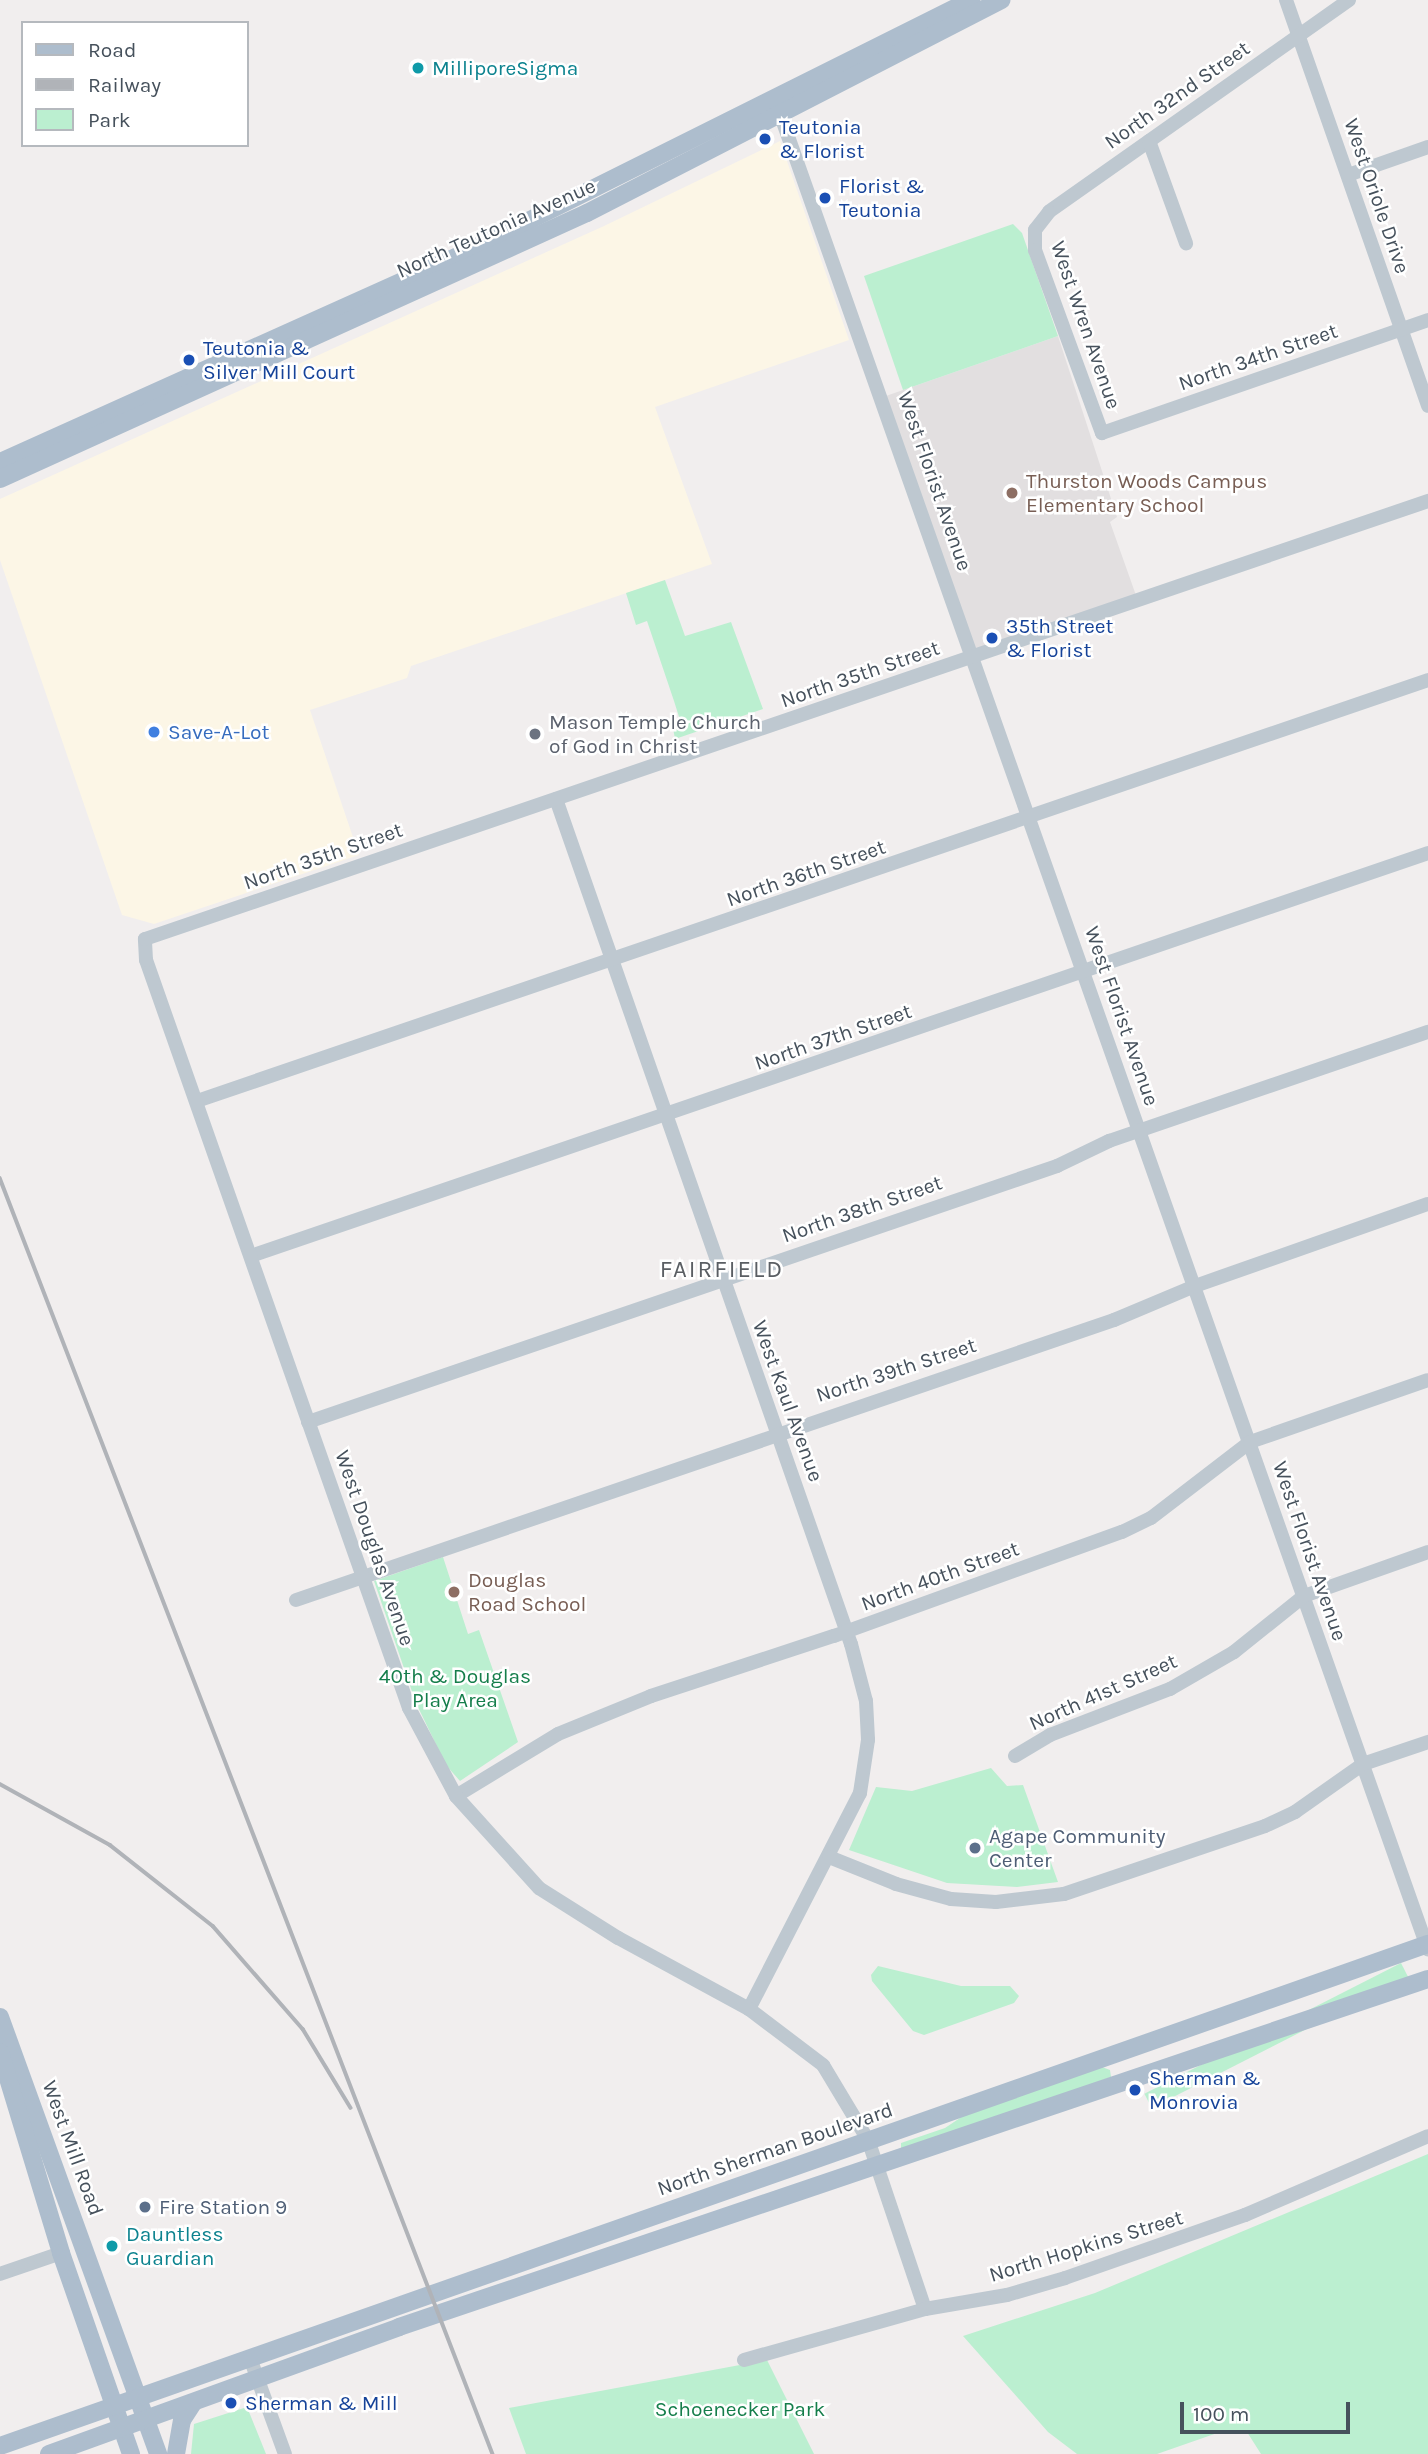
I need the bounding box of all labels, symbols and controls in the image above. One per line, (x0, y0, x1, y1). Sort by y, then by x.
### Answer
legend (21, 21, 248, 147)
street label: North 32nd Street (1100, 36, 1254, 154)
text: Road (88, 38, 136, 62)
place label: MilliporeSigma (432, 55, 578, 81)
marker: MilliporeSigma (410, 60, 426, 76)
text: Railway (88, 73, 161, 97)
text: Park (88, 108, 131, 132)
place label: Teutonia & Florist (779, 114, 864, 164)
street label: West Oriole Drive (1339, 115, 1415, 277)
marker: Teutonia & Florist (757, 131, 773, 147)
street label: North Teutonia Avenue (392, 173, 600, 283)
place label: Florist & Teutonia (839, 173, 924, 223)
marker: Florist & Teutonia (817, 190, 833, 206)
street label: West Wren Avenue (1045, 238, 1127, 412)
street label: North 34th Street (1175, 318, 1341, 396)
place label: Teutonia & Silver Mill Court (203, 335, 355, 385)
marker: Teutonia & Silver Mill Court (181, 352, 197, 368)
street label: West Florist Avenue (892, 388, 978, 574)
place label: Thurston Woods Campus Elementary School (1026, 468, 1267, 518)
marker: Thurston Woods Campus Elementary School (1004, 485, 1020, 501)
place label: 35th Street & Florist (1006, 613, 1113, 663)
marker: 35th Street & Florist (984, 630, 1000, 646)
street label: North 35th Street (777, 635, 943, 713)
place label: Mason Temple Church of God in Christ (549, 709, 761, 759)
place label: Save-A-Lot (168, 719, 269, 745)
marker: Save-A-Lot (146, 724, 162, 740)
marker: Mason Temple Church of God in Christ (527, 726, 543, 742)
street label: North 35th Street (240, 817, 406, 895)
street label: North 36th Street (723, 834, 889, 912)
street label: West Florist Avenue (1079, 923, 1165, 1109)
street label: North 37th Street (751, 998, 915, 1076)
street label: North 38th Street (779, 1170, 945, 1248)
district label: FAIRFIELD (661, 1256, 783, 1284)
street label: West Kaul Avenue (747, 1317, 829, 1485)
street label: North 39th Street (813, 1332, 979, 1408)
street label: West Douglas Avenue (330, 1447, 420, 1649)
street label: West Florist Avenue (1267, 1458, 1353, 1644)
street label: North 40th Street (858, 1536, 1022, 1616)
place label: Douglas Road School (468, 1567, 586, 1617)
marker: Douglas Road School (446, 1584, 462, 1600)
street label: North 41st Street (1025, 1648, 1181, 1736)
park label: 40th & Douglas Play Area (379, 1663, 531, 1713)
place label: Agape Community Center (989, 1823, 1165, 1873)
marker: Agape Community Center (967, 1840, 983, 1856)
place label: Sherman & Monrovia (1149, 2065, 1261, 2115)
street label: West Mill Road (37, 2077, 109, 2219)
marker: Sherman & Monrovia (1127, 2082, 1143, 2098)
street label: North Sherman Boulevard (654, 2097, 896, 2201)
place label: Fire Station 9 (159, 2194, 287, 2220)
marker: Fire Station 9 (137, 2199, 153, 2215)
street label: North Hopkins Street (986, 2205, 1186, 2287)
place label: Dauntless Guardian (126, 2221, 223, 2271)
marker: Dauntless Guardian (104, 2238, 120, 2254)
scale bar (1183, 2388, 1353, 2432)
place label: Sherman & Mill (245, 2390, 398, 2416)
marker: Sherman & Mill (223, 2395, 239, 2411)
park label: Schoenecker Park (655, 2396, 825, 2422)
text: 100 m (1193, 2402, 1250, 2426)

